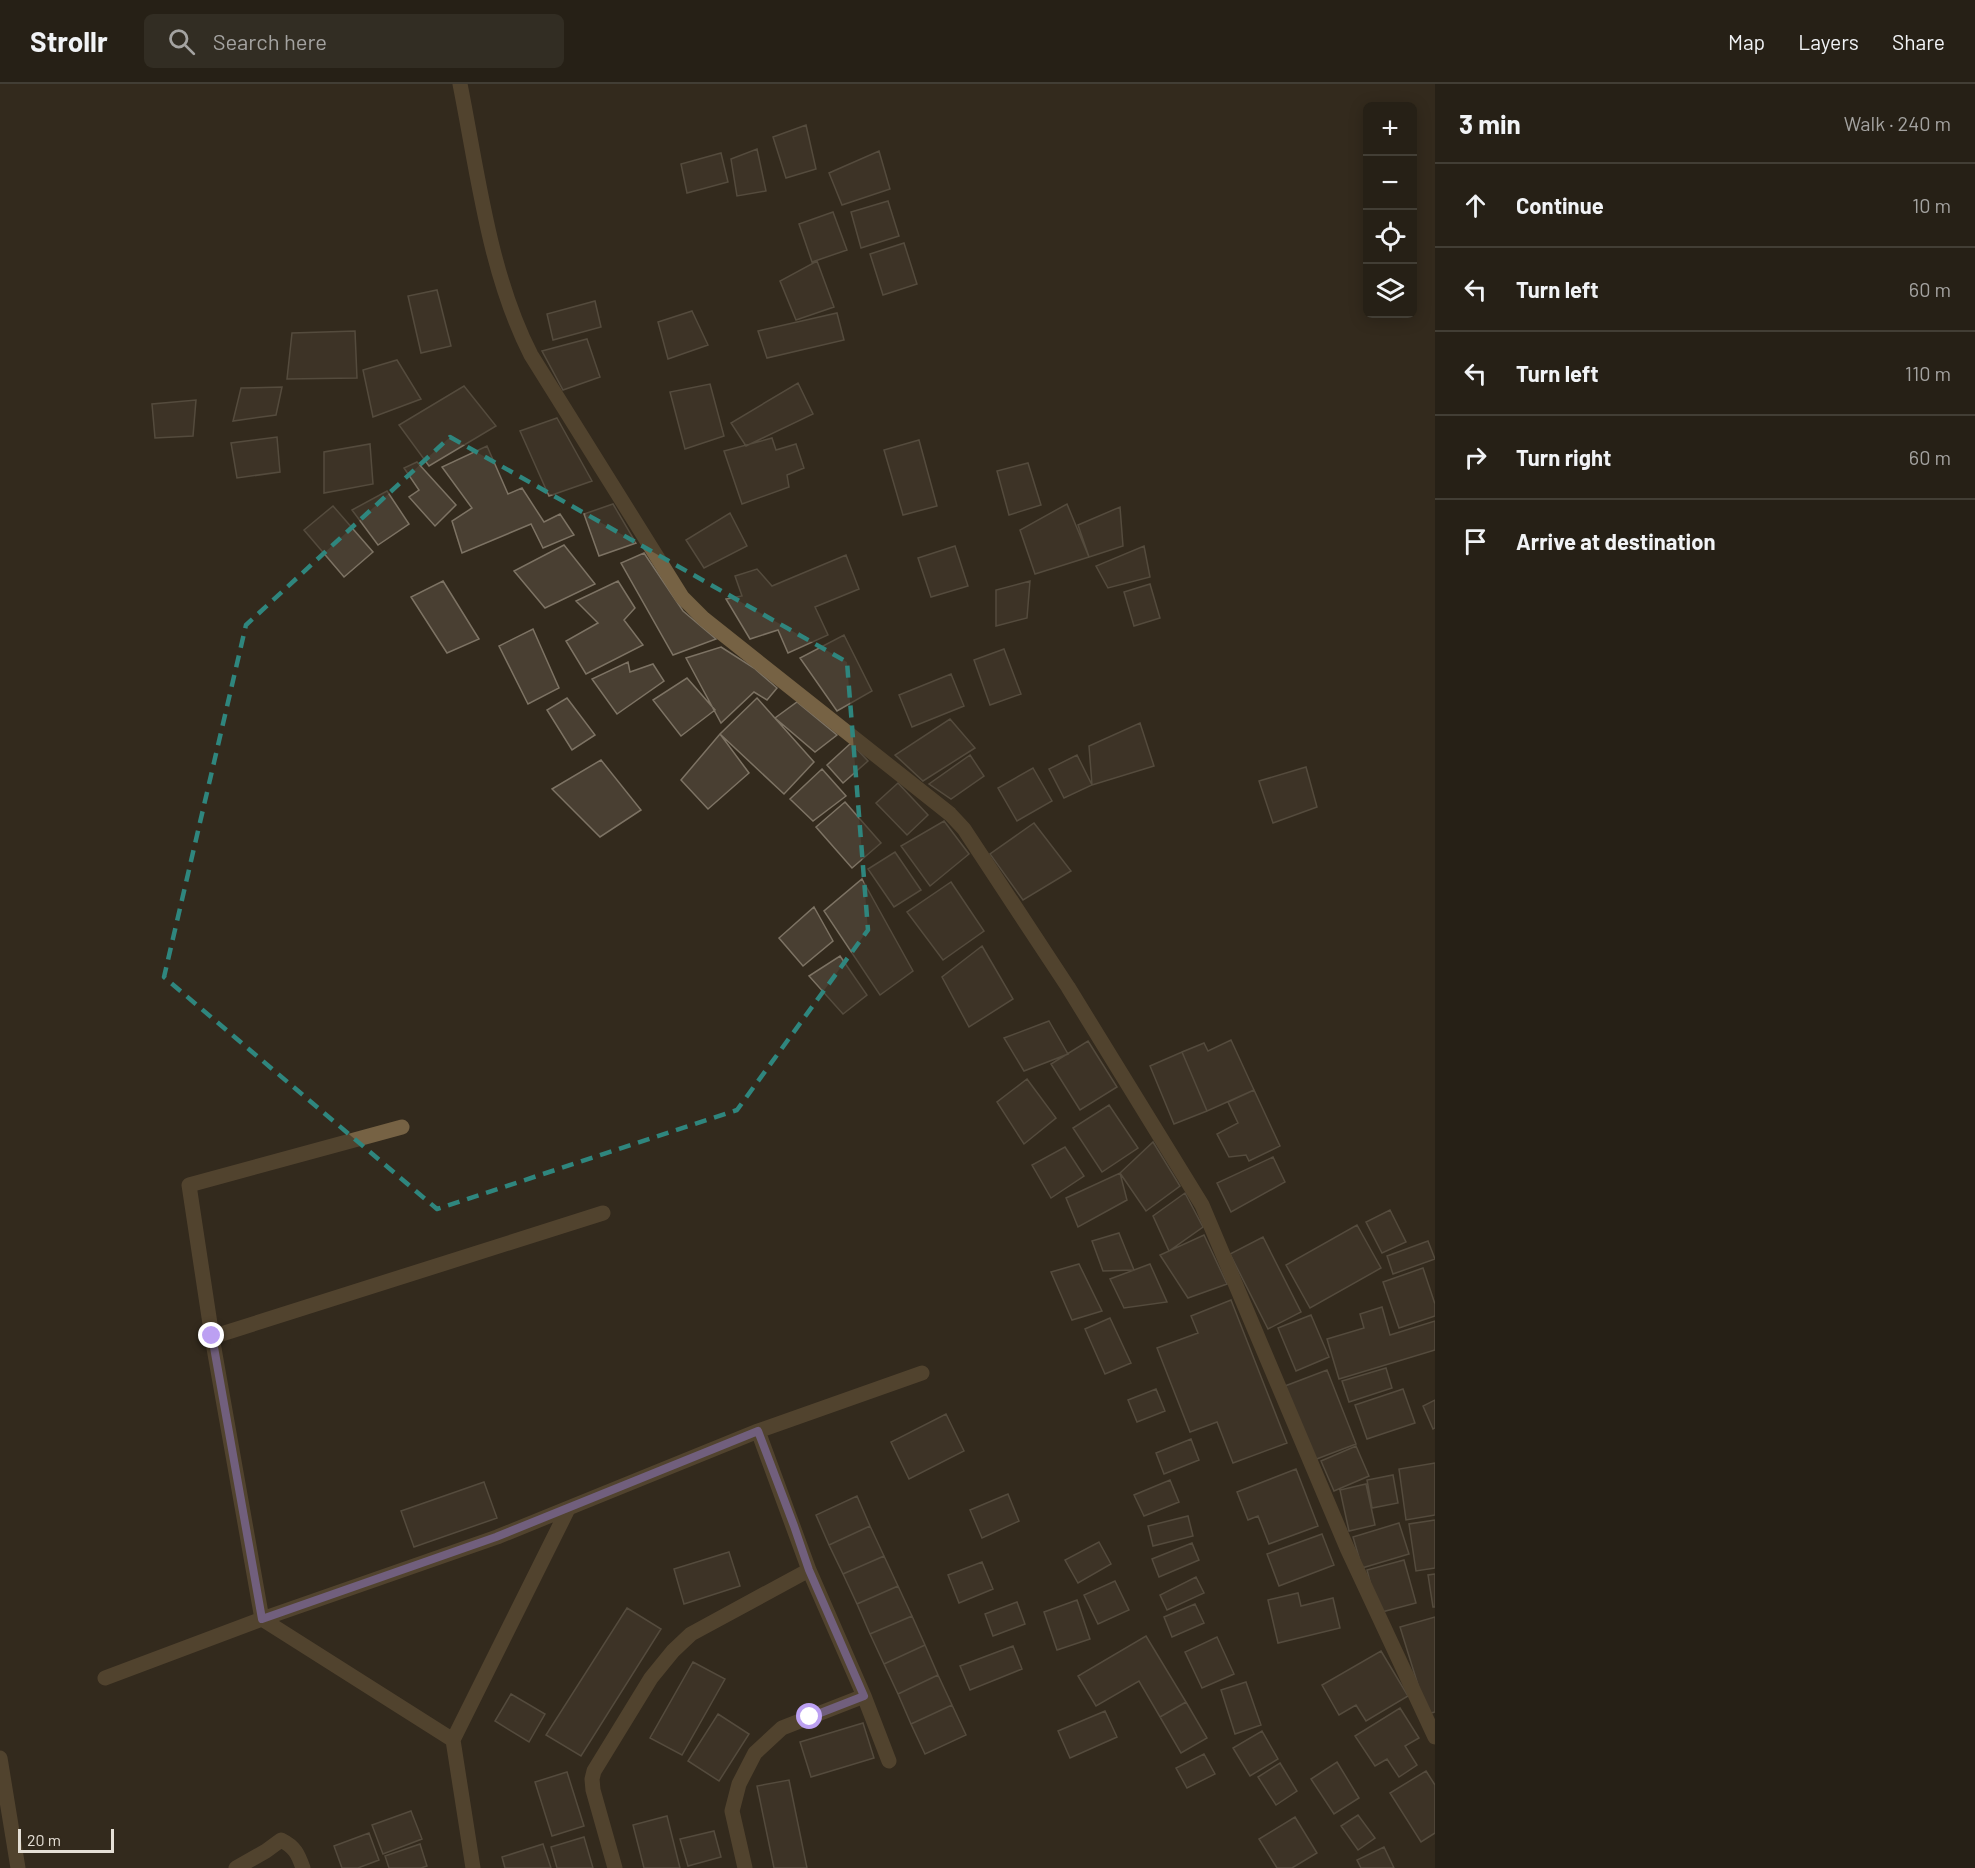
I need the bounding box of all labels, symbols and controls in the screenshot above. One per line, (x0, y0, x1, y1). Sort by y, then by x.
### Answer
search box (144, 14, 564, 68)
text: Strollr (30, 24, 108, 58)
icon: search (165, 25, 198, 58)
text: Search here (213, 28, 327, 54)
text: Map (1728, 29, 1765, 54)
text: Layers (1798, 29, 1859, 54)
text: Share (1892, 29, 1945, 54)
map controls (1363, 102, 1417, 318)
button: + (1363, 102, 1417, 156)
text: 3 min (1459, 108, 1521, 139)
text: Walk · 240 m (1844, 111, 1951, 135)
button: − (1363, 156, 1417, 210)
icon: ahead (1459, 189, 1492, 222)
text: Continue (1516, 192, 1604, 218)
text: 10 m (1912, 193, 1951, 217)
button: locate (1363, 210, 1417, 264)
button: layers (1363, 264, 1417, 318)
icon: left (1459, 273, 1492, 306)
text: Turn left (1516, 276, 1599, 302)
text: 60 m (1909, 277, 1951, 301)
icon: left (1459, 357, 1492, 390)
text: Turn left (1516, 360, 1599, 386)
text: 110 m (1905, 361, 1951, 385)
icon: right (1459, 441, 1492, 474)
text: Turn right (1516, 444, 1611, 470)
text: 60 m (1909, 445, 1951, 469)
icon: arrive (1459, 525, 1492, 558)
text: Arrive at destination (1516, 528, 1715, 554)
route end (198, 1322, 224, 1348)
route start (796, 1703, 822, 1729)
scale bar (18, 1826, 114, 1854)
text: 20 m (27, 1830, 61, 1849)

